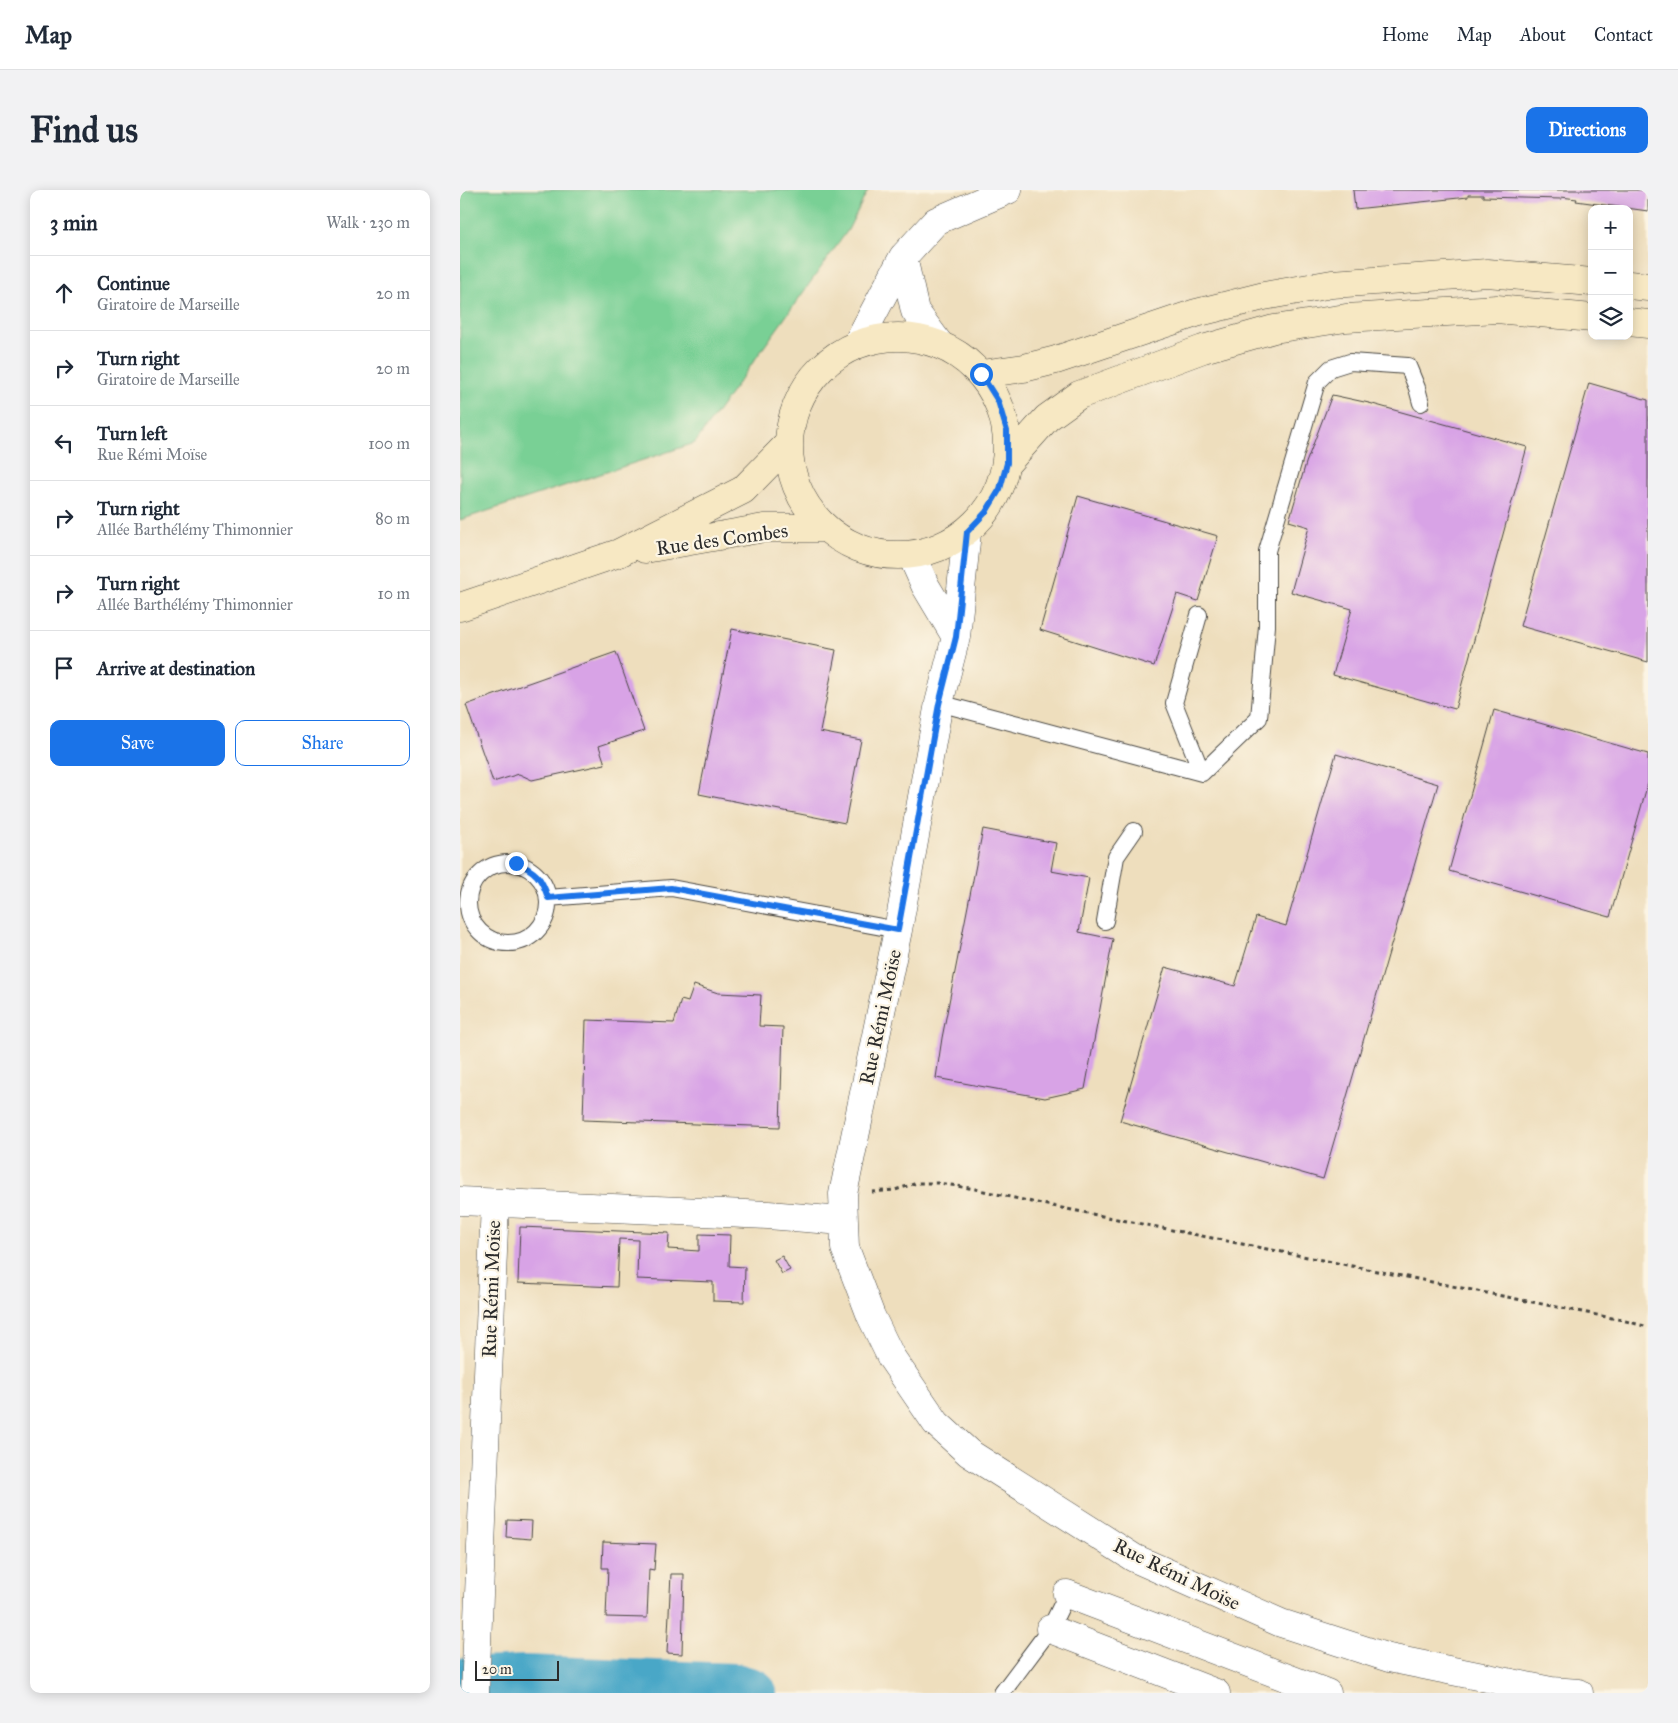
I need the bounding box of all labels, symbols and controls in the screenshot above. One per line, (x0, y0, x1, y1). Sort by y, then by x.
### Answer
text: Map (25, 20, 72, 50)
text: Home (1382, 24, 1429, 46)
text: Map (1457, 24, 1492, 46)
text: About (1520, 24, 1566, 46)
text: Contact (1594, 24, 1653, 46)
button: Directions (1526, 107, 1648, 153)
text: Find us (30, 109, 138, 152)
map controls (1588, 205, 1633, 340)
button: + (1588, 205, 1633, 250)
text: 3 min (50, 210, 98, 236)
text: Walk · 230 m (326, 213, 410, 232)
button: − (1588, 250, 1633, 295)
text: Continue (97, 272, 170, 295)
icon: ahead (50, 279, 78, 307)
text: 20 m (376, 284, 410, 303)
text: Giratoire de Marseille (97, 295, 240, 314)
button: layers (1588, 295, 1633, 340)
text: Turn right (97, 347, 180, 370)
icon: right (50, 354, 78, 382)
text: 20 m (376, 359, 410, 378)
route start (970, 363, 993, 386)
text: Giratoire de Marseille (97, 370, 240, 389)
text: Turn left (97, 422, 167, 445)
icon: left (50, 429, 78, 457)
text: 100 m (368, 434, 410, 453)
text: Rue Rémi Moïse (97, 445, 207, 464)
text: Turn right (97, 497, 180, 520)
icon: right (50, 504, 78, 532)
text: 80 m (375, 509, 410, 528)
street label: Rue des Combes (654, 518, 790, 560)
text: Allée Barthélémy Thimonnier (97, 520, 293, 539)
text: Turn right (97, 572, 180, 595)
icon: right (50, 579, 78, 607)
text: 10 m (378, 584, 410, 603)
text: Allée Barthélémy Thimonnier (97, 595, 293, 614)
icon: arrive (50, 654, 78, 682)
text: Arrive at destination (97, 657, 255, 680)
button: Save (50, 720, 225, 766)
button: Share (235, 720, 410, 766)
route end (505, 852, 528, 875)
street label: Rue Rémi Moïse (854, 947, 906, 1087)
street label: Rue Rémi Moïse (477, 1220, 505, 1358)
street label: Rue Rémi Moïse (1110, 1533, 1244, 1615)
scale bar (475, 1658, 559, 1681)
text: 20 m (482, 1661, 512, 1678)

